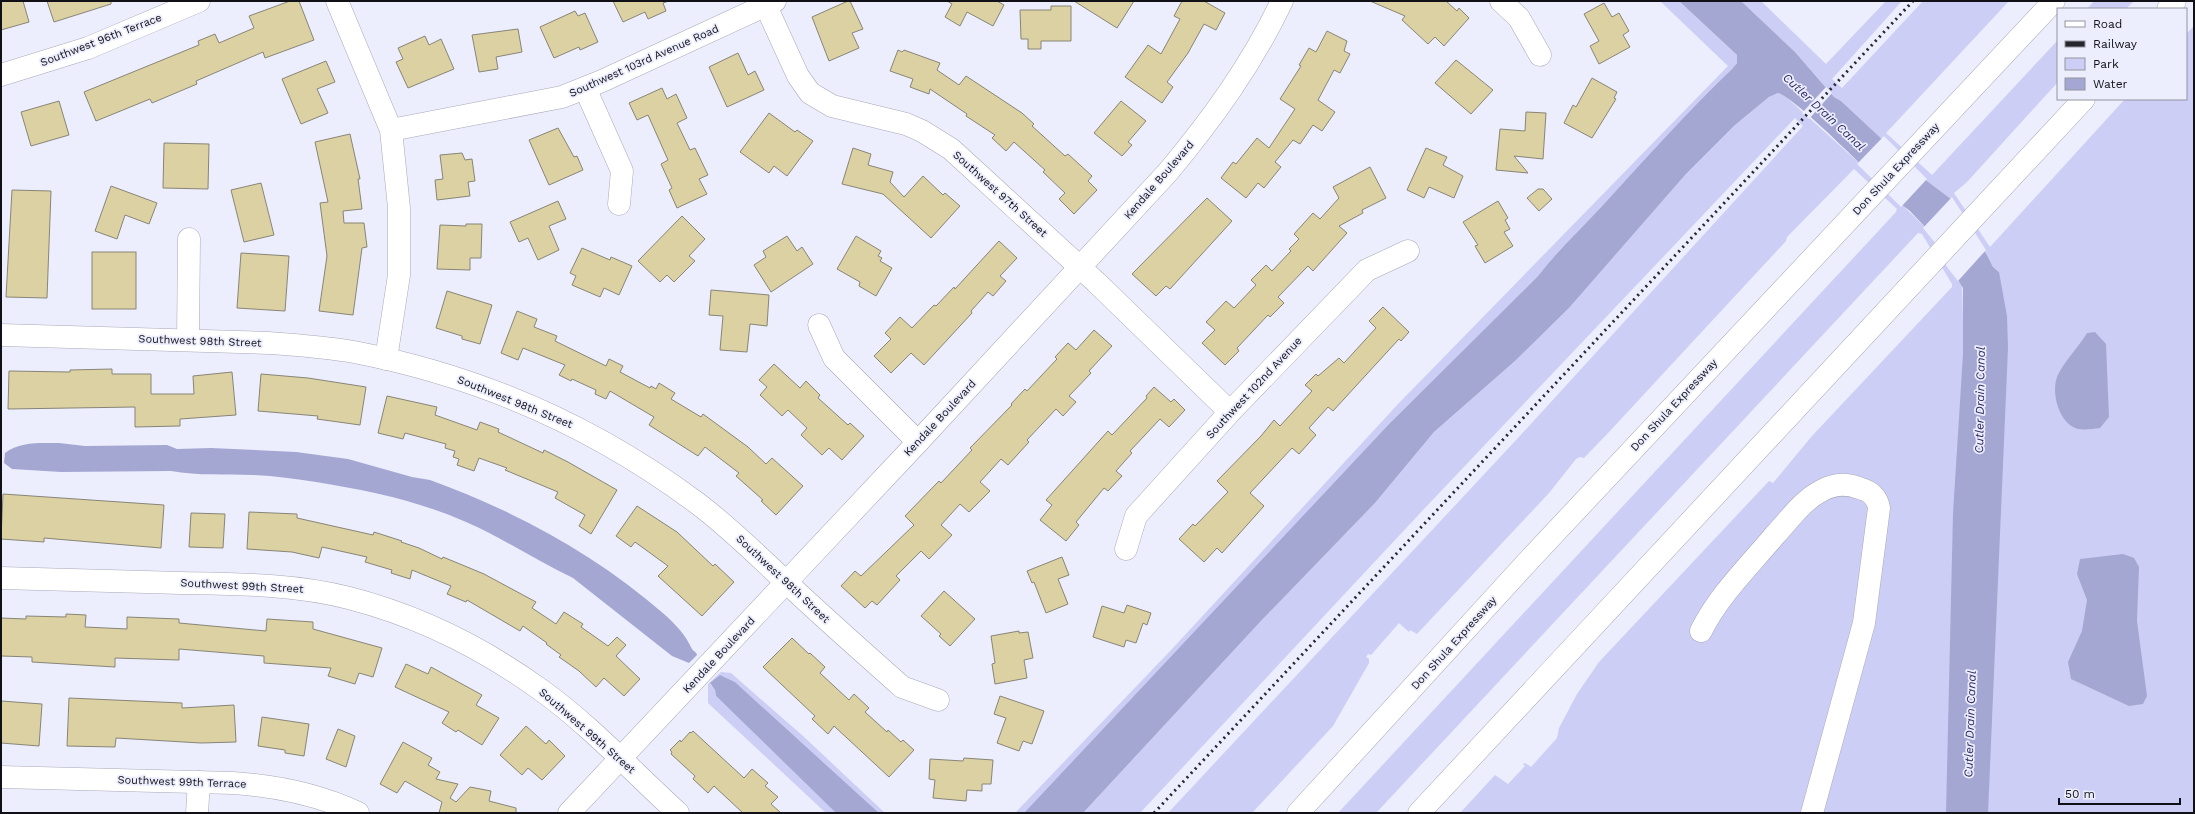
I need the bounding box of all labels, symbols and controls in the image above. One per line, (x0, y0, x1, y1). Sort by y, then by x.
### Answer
legend (2057, 8, 2187, 100)
street label: Southwest 96th Terrace (38, 11, 164, 69)
text: Road (2093, 17, 2122, 31)
street label: Southwest 103rd Avenue Road (567, 22, 721, 100)
text: Railway (2093, 37, 2138, 51)
text: Park (2093, 57, 2119, 71)
water label: Cutler Drain Canal (1780, 70, 1868, 154)
text: Water (2093, 77, 2128, 91)
street label: Don Shula Expressway (1850, 120, 1942, 218)
street label: Kendale Boulevard (1121, 138, 1197, 222)
street label: Southwest 97th Street (950, 148, 1050, 240)
street label: Southwest 98th Street (138, 332, 262, 350)
street label: Southwest 102nd Avenue (1203, 334, 1305, 442)
water label: Cutler Drain Canal (1972, 346, 1988, 454)
street label: Don Shula Expressway (1628, 356, 1720, 454)
street label: Southwest 98th Street (455, 373, 575, 431)
street label: Kendale Boulevard (901, 377, 979, 459)
street label: Southwest 98th Street (734, 532, 833, 626)
street label: Southwest 99th Street (180, 576, 304, 596)
street label: Don Shula Expressway (1409, 593, 1500, 692)
street label: Kendale Boulevard (680, 614, 758, 696)
water label: Cutler Drain Canal (1961, 670, 1979, 778)
street label: Southwest 99th Street (536, 686, 638, 777)
street label: Southwest 99th Terrace (117, 773, 247, 791)
scale bar (2059, 780, 2180, 806)
text: 50 m (2065, 787, 2095, 801)

